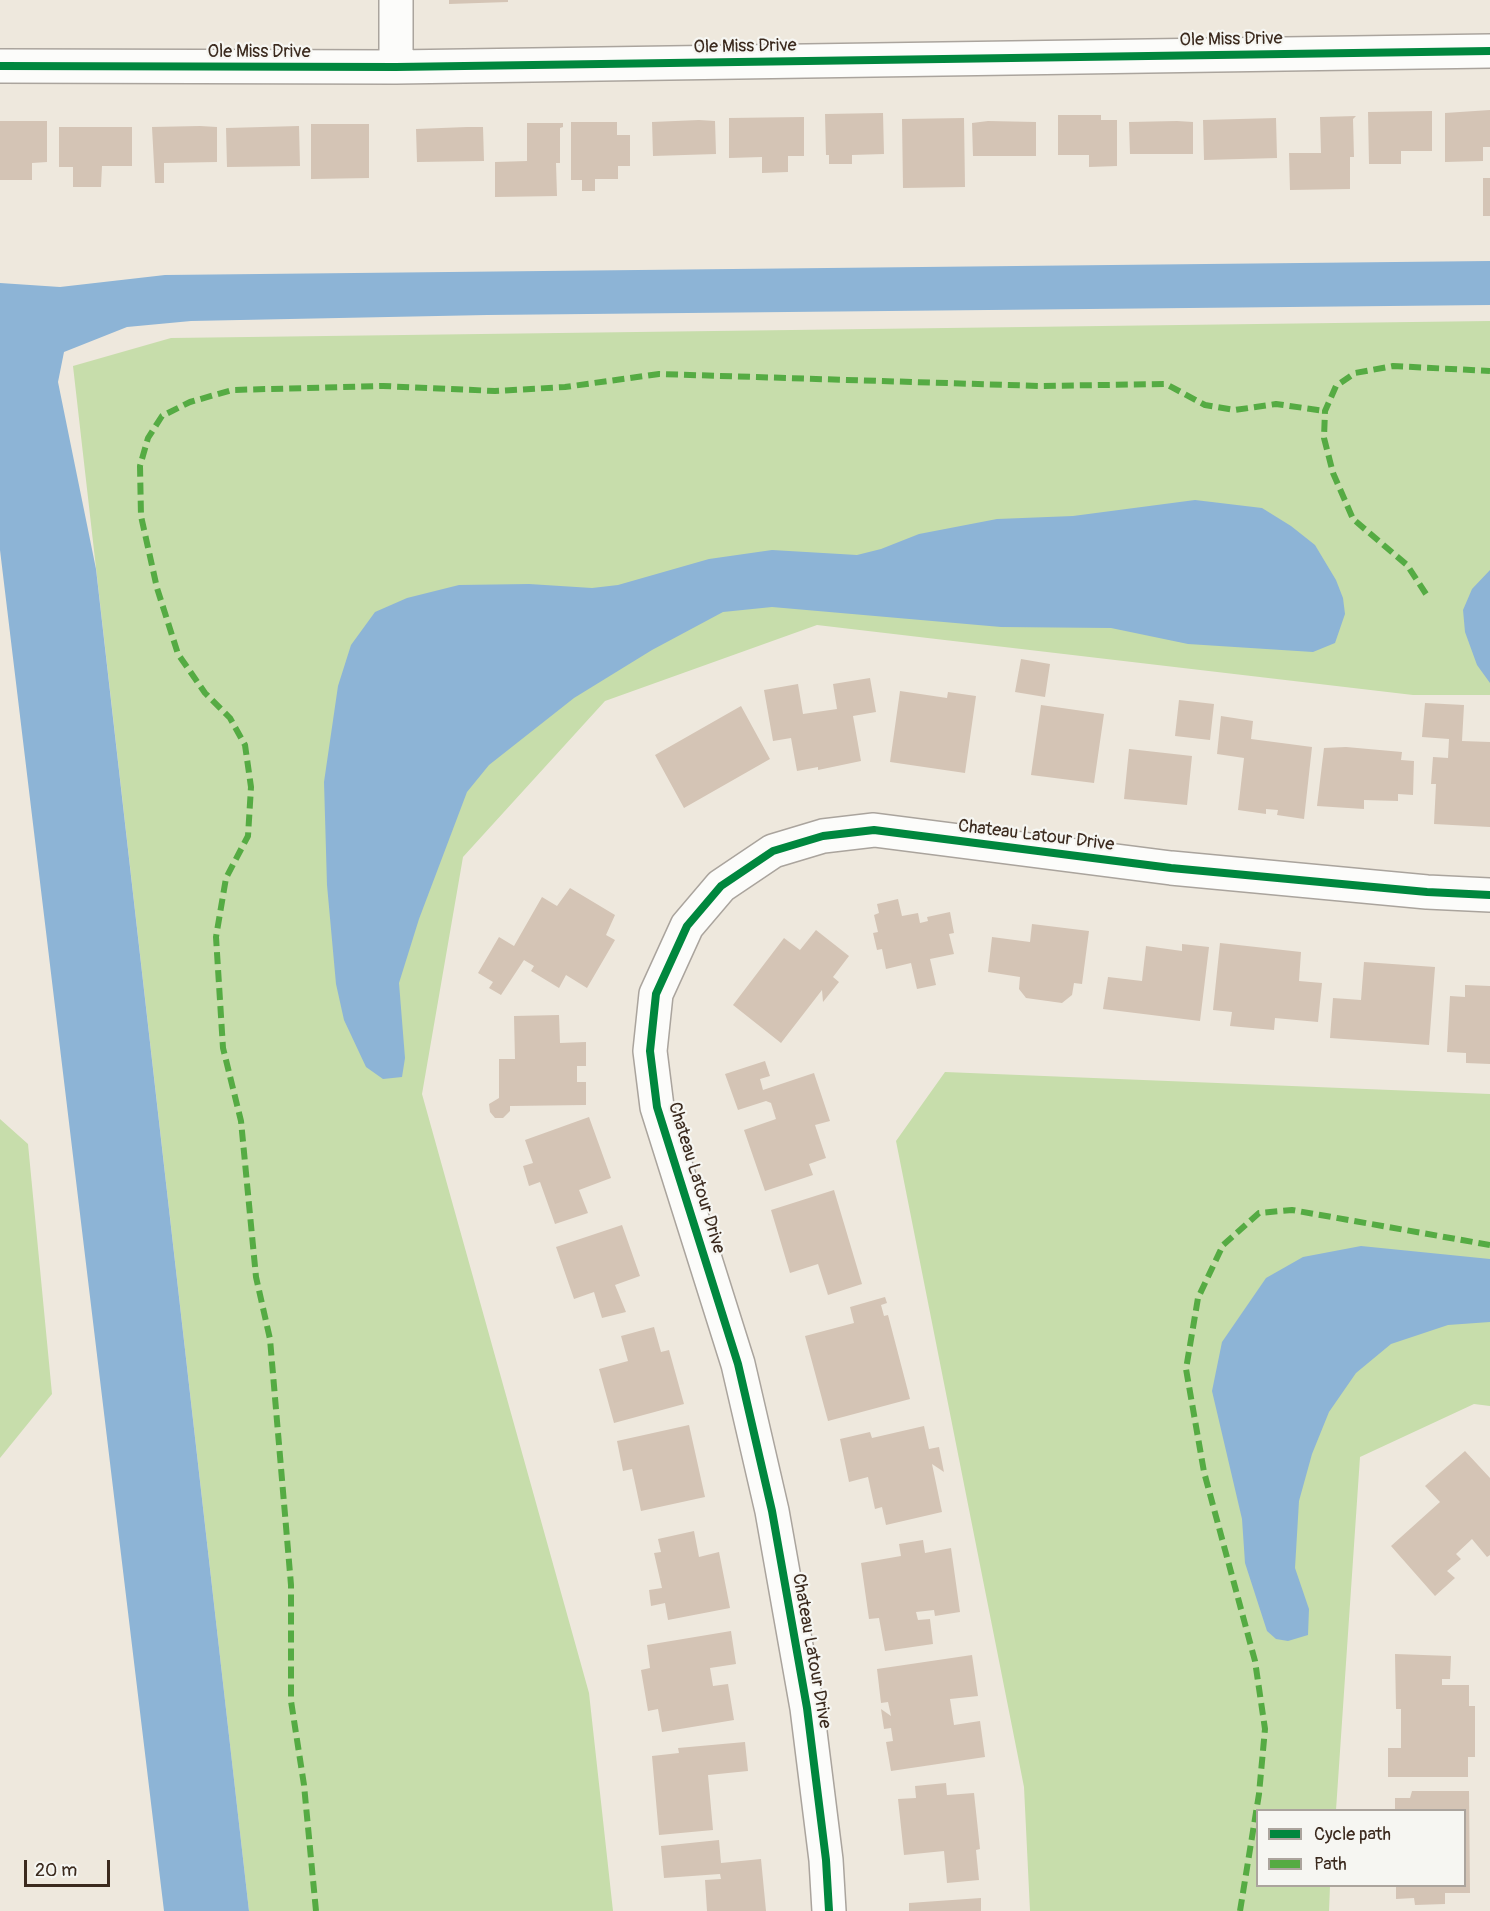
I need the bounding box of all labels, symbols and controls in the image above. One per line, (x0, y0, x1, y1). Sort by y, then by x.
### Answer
street label: Ole Miss Drive (1179, 28, 1283, 52)
street label: Ole Miss Drive (693, 35, 797, 59)
street label: Ole Miss Drive (207, 41, 311, 63)
street label: Chateau Latour Drive (957, 816, 1115, 856)
street label: Chateau Latour Drive (663, 1100, 729, 1256)
street label: Chateau Latour Drive (787, 1572, 835, 1730)
legend (1256, 1809, 1466, 1887)
text: Cycle path (1314, 1823, 1391, 1846)
scale bar (27, 1848, 112, 1886)
text: Path (1314, 1853, 1347, 1876)
text: 20 m (35, 1859, 77, 1882)

